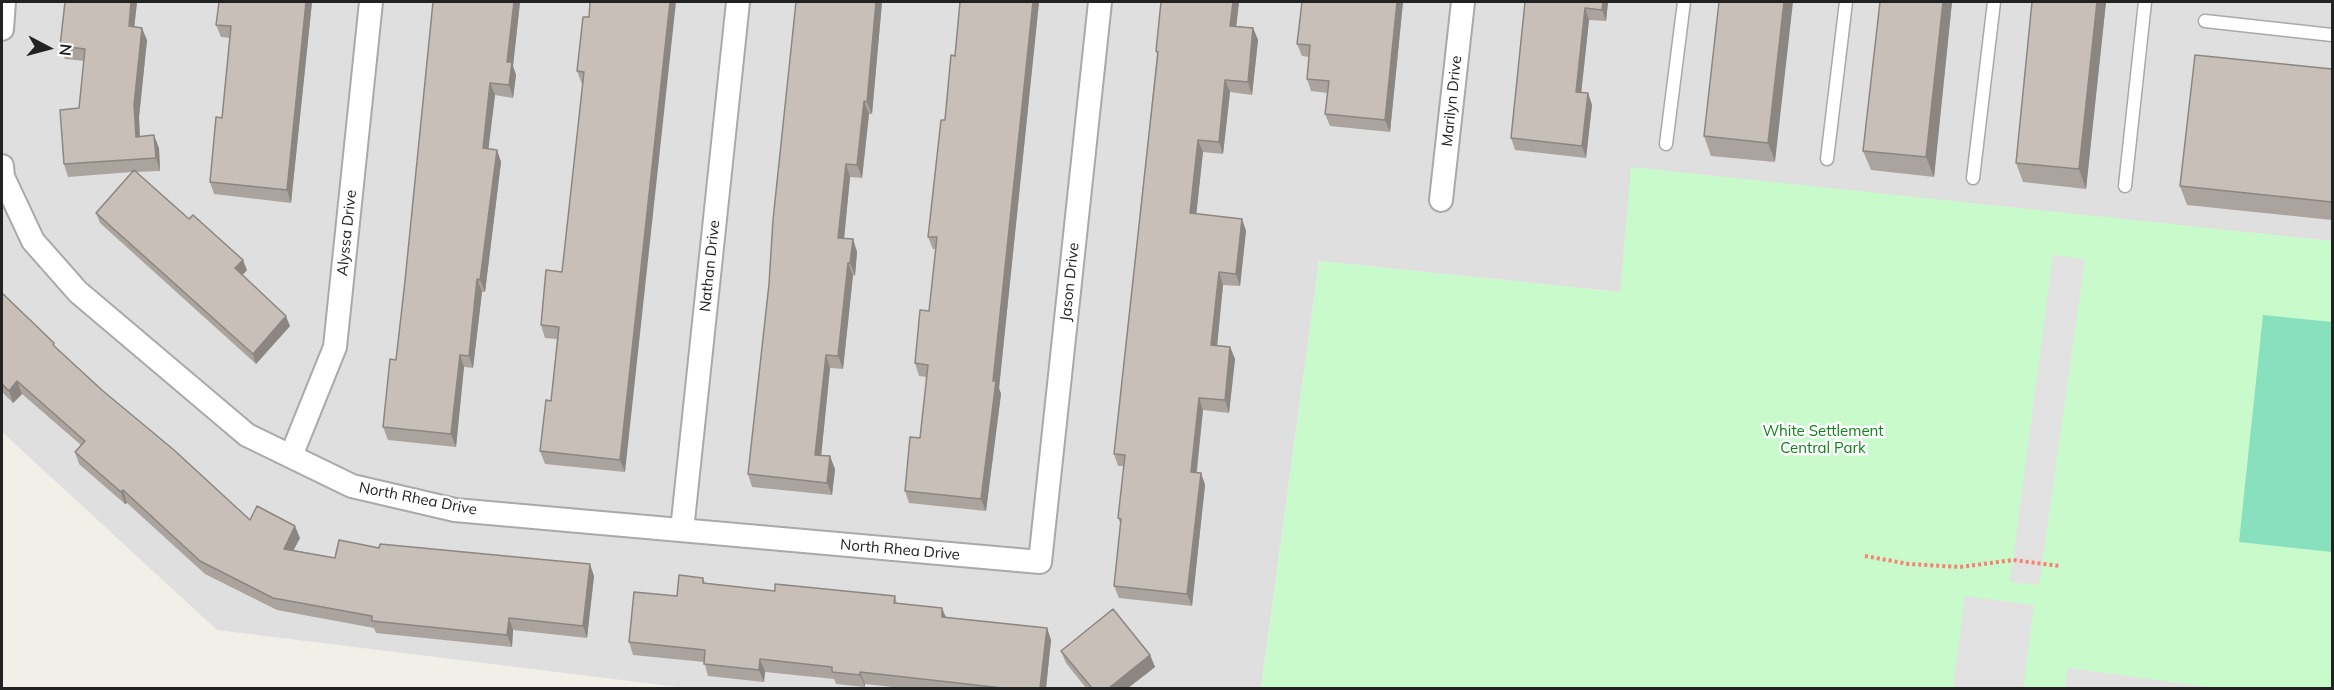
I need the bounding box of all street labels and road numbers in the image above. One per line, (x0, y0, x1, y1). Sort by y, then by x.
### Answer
street label: Marilyn Drive (1438, 55, 1466, 147)
street label: Alyssa Drive (334, 189, 360, 277)
street label: Nathan Drive (696, 219, 724, 313)
street label: Jason Drive (1057, 242, 1083, 322)
street label: North Rhea Drive (357, 479, 479, 519)
street label: North Rhea Drive (839, 536, 961, 564)

